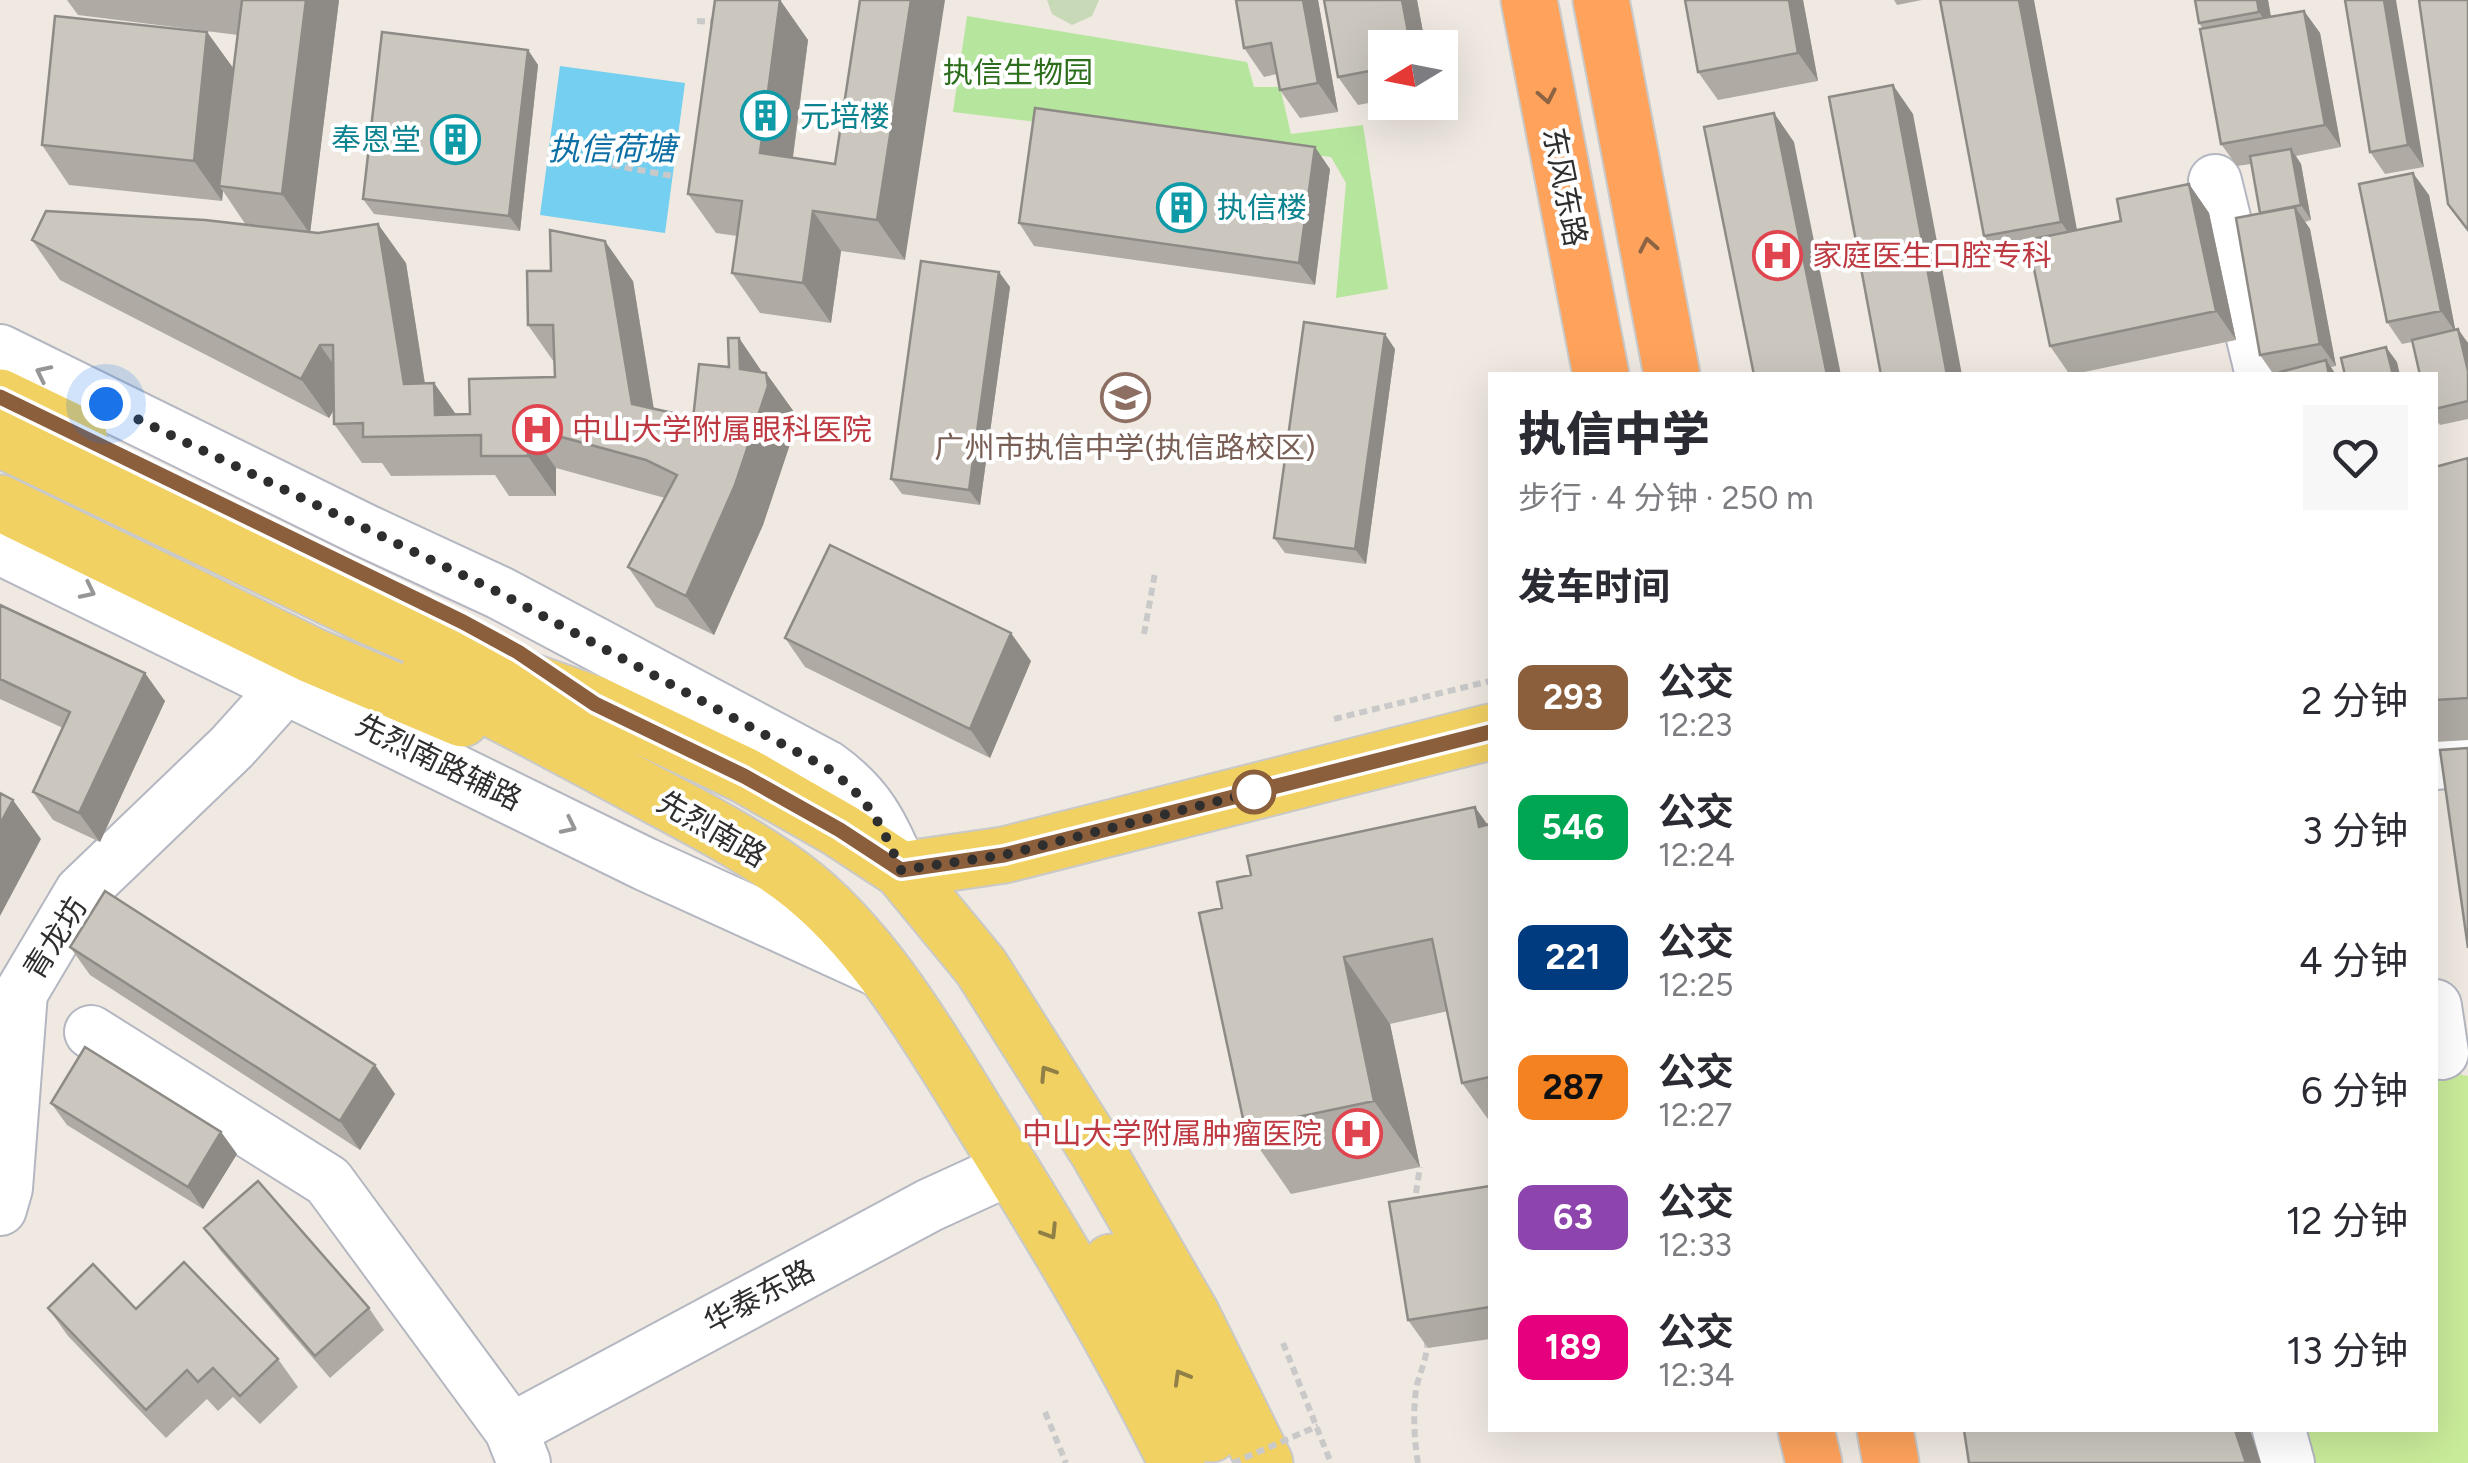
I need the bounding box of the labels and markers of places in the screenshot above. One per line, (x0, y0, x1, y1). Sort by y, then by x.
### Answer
building icon: 元培楼 (739, 90, 791, 142)
place label: 元培楼 (800, 98, 890, 135)
building icon: 奉恩堂 (430, 113, 482, 165)
place label: 奉恩堂 (331, 121, 421, 158)
building icon: 执信楼 (1156, 181, 1208, 233)
place label: 执信楼 (1217, 189, 1307, 226)
hospital icon: 家庭医生口腔专科 (1751, 229, 1803, 281)
place label: 家庭医生口腔专科 (1812, 237, 2052, 274)
school or university icon: 广州市执信中学(执信路校区) (1099, 372, 1151, 424)
hospital icon: 中山大学附属眼科医院 (511, 403, 563, 455)
place label: 中山大学附属眼科医院 (572, 411, 872, 448)
place label: 广州市执信中学(执信路校区) (934, 429, 1316, 466)
unlabelled marker (1233, 771, 1275, 813)
hospital icon: 中山大学附属肿瘤医院 (1331, 1107, 1383, 1159)
place label: 中山大学附属肿瘤医院 (1022, 1115, 1322, 1152)

